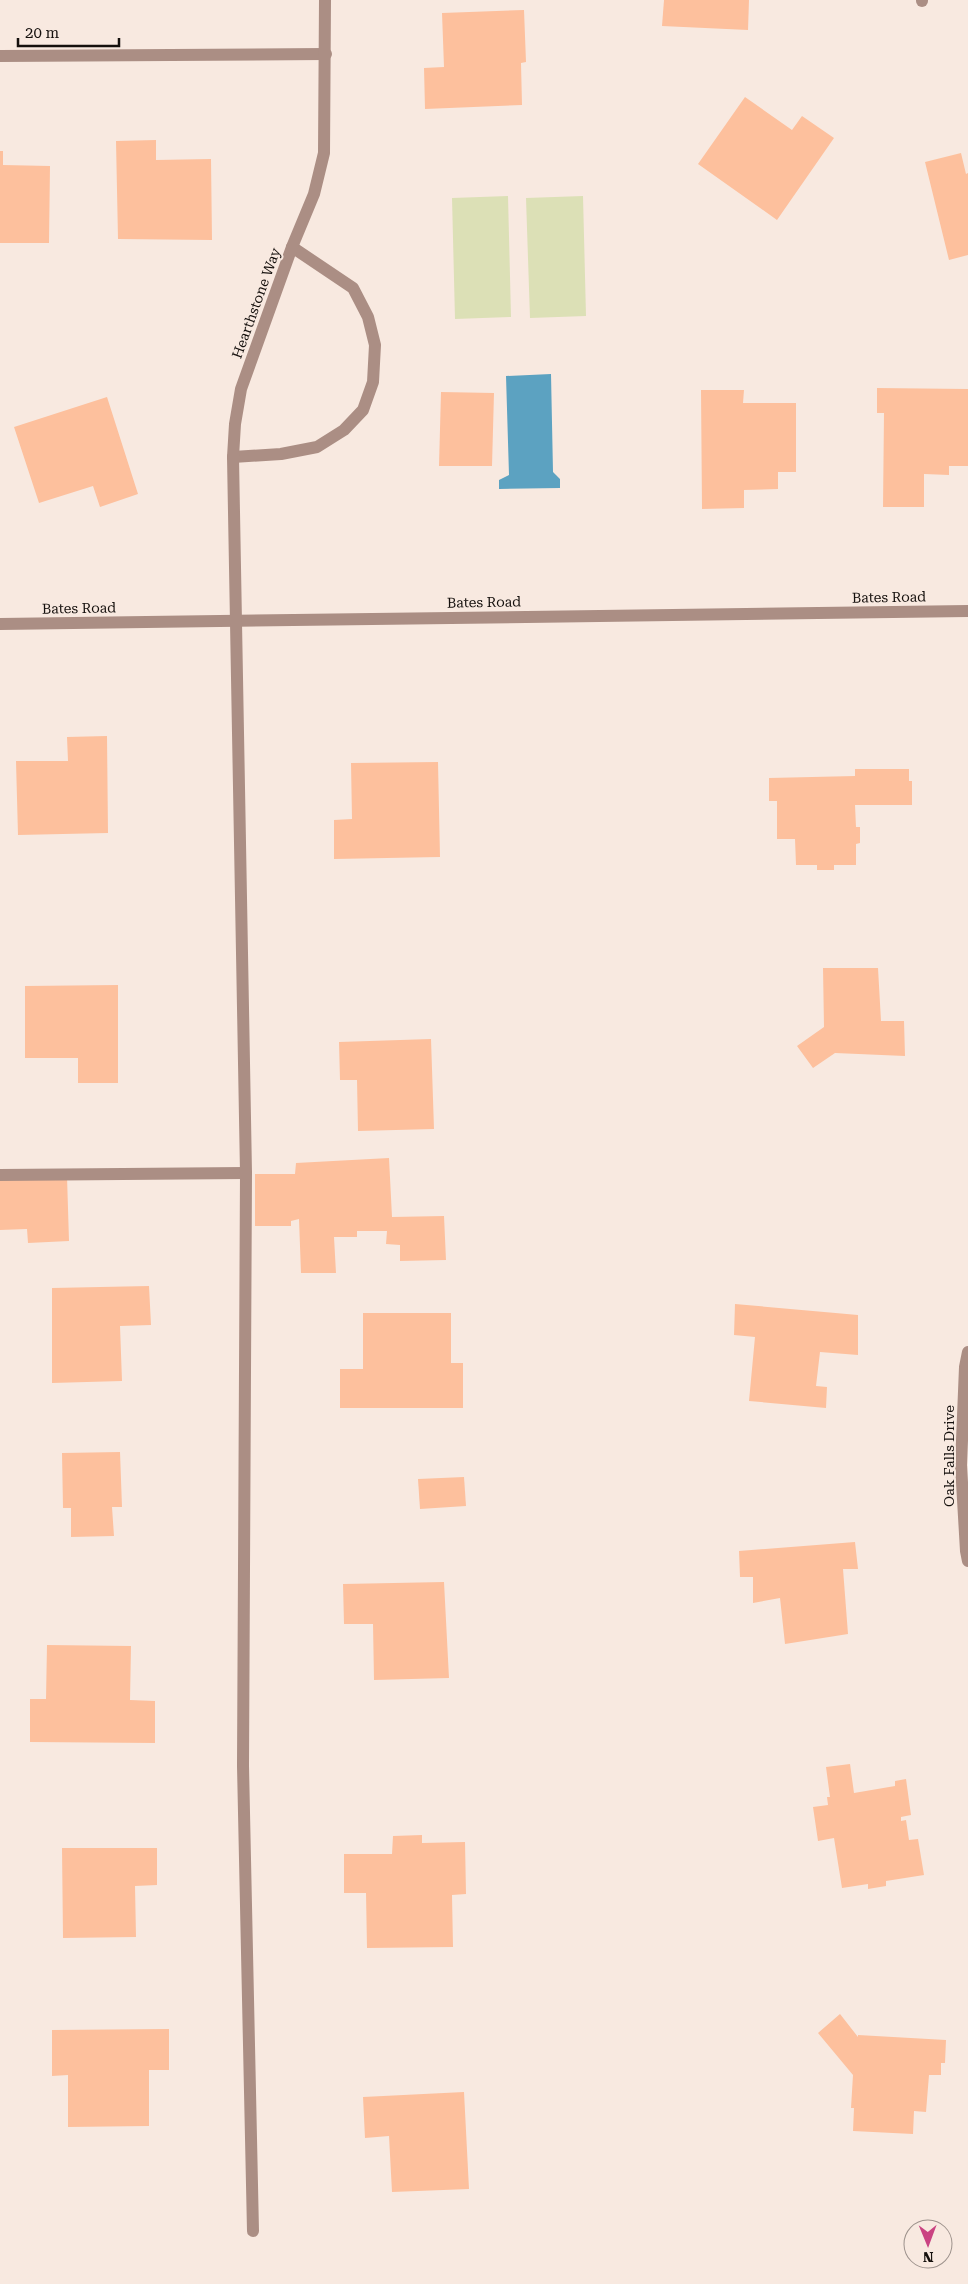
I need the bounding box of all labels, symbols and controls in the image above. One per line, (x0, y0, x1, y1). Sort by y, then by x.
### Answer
scale bar (18, 15, 119, 47)
text: 20 m (25, 24, 60, 42)
street label: Hearthstone Way (229, 245, 284, 361)
street label: Bates Road (852, 588, 926, 606)
street label: Bates Road (447, 593, 521, 611)
street label: Bates Road (42, 599, 116, 617)
street label: Oak Falls Drive (941, 1405, 957, 1507)
north arrow (903, 2219, 953, 2269)
text: N (922, 2249, 934, 2265)

